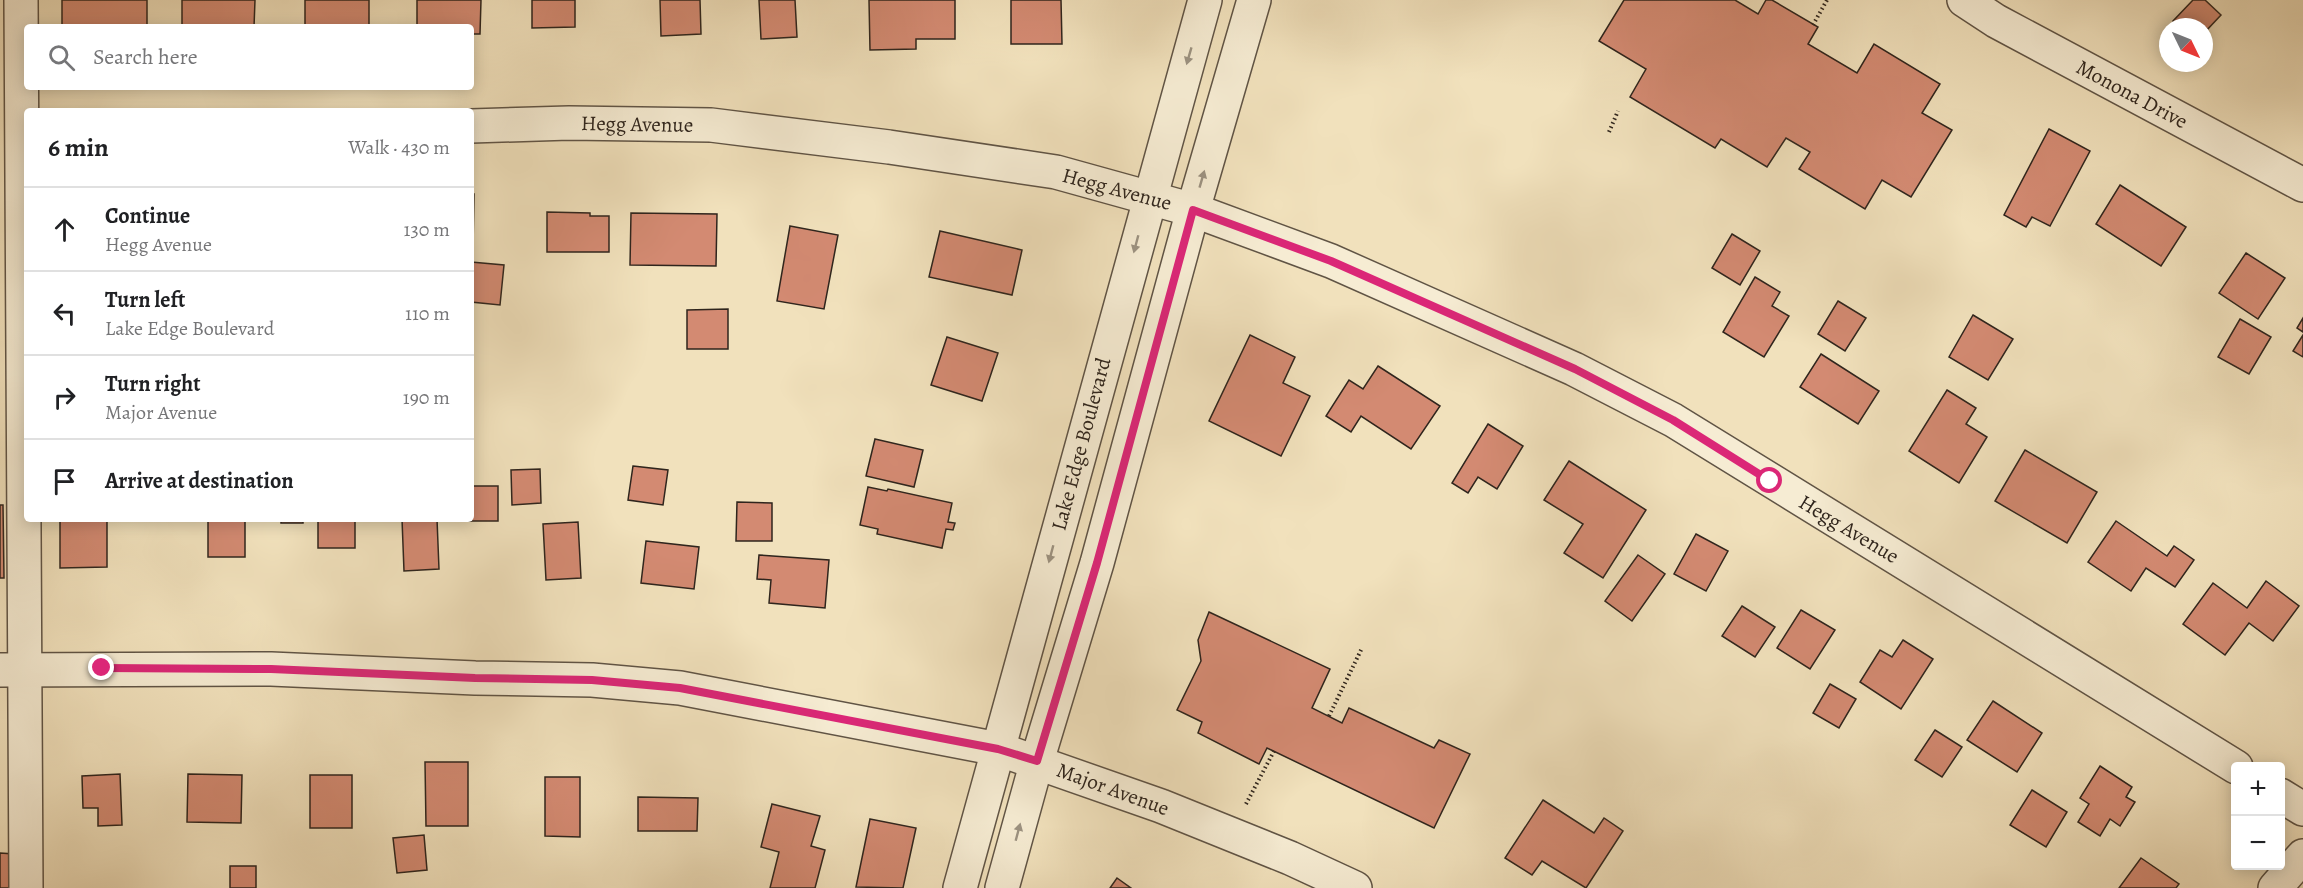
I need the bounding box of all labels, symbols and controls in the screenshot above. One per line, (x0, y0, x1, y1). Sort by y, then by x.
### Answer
north arrow (2159, 18, 2213, 72)
search box (24, 24, 474, 90)
icon: search (45, 41, 78, 74)
text: Search here (93, 42, 198, 72)
one-way arrow (1184, 47, 1193, 65)
street label: Monona Drive (2071, 53, 2193, 135)
street label: Hegg Avenue (581, 109, 693, 139)
text: 6 min (48, 130, 109, 165)
text: Walk · 430 m (348, 134, 450, 161)
street label: Hegg Avenue (1059, 161, 1175, 217)
one-way arrow (1198, 170, 1207, 188)
text: Continue (105, 201, 190, 231)
icon: ahead (48, 213, 81, 246)
text: 130 m (404, 216, 450, 243)
text: Hegg Avenue (105, 231, 212, 258)
one-way arrow (1131, 235, 1140, 253)
text: Turn left (105, 285, 185, 315)
icon: left (48, 297, 81, 330)
text: 110 m (405, 300, 450, 327)
text: Lake Edge Boulevard (105, 315, 274, 342)
street label: Lake Edge Boulevard (1044, 354, 1118, 534)
text: Turn right (105, 369, 201, 399)
icon: right (48, 381, 81, 414)
text: 190 m (403, 384, 450, 411)
text: Major Avenue (105, 399, 217, 426)
icon: arrive (48, 465, 81, 498)
text: Arrive at destination (105, 466, 294, 496)
route start (1756, 467, 1782, 493)
street label: Hegg Avenue (1794, 488, 1904, 570)
one-way arrow (1046, 545, 1056, 563)
route end (88, 654, 114, 680)
street label: Major Avenue (1053, 756, 1173, 822)
map controls (2231, 762, 2285, 870)
button: + (2231, 762, 2285, 816)
button: − (2231, 816, 2285, 870)
one-way arrow (1014, 822, 1023, 840)

